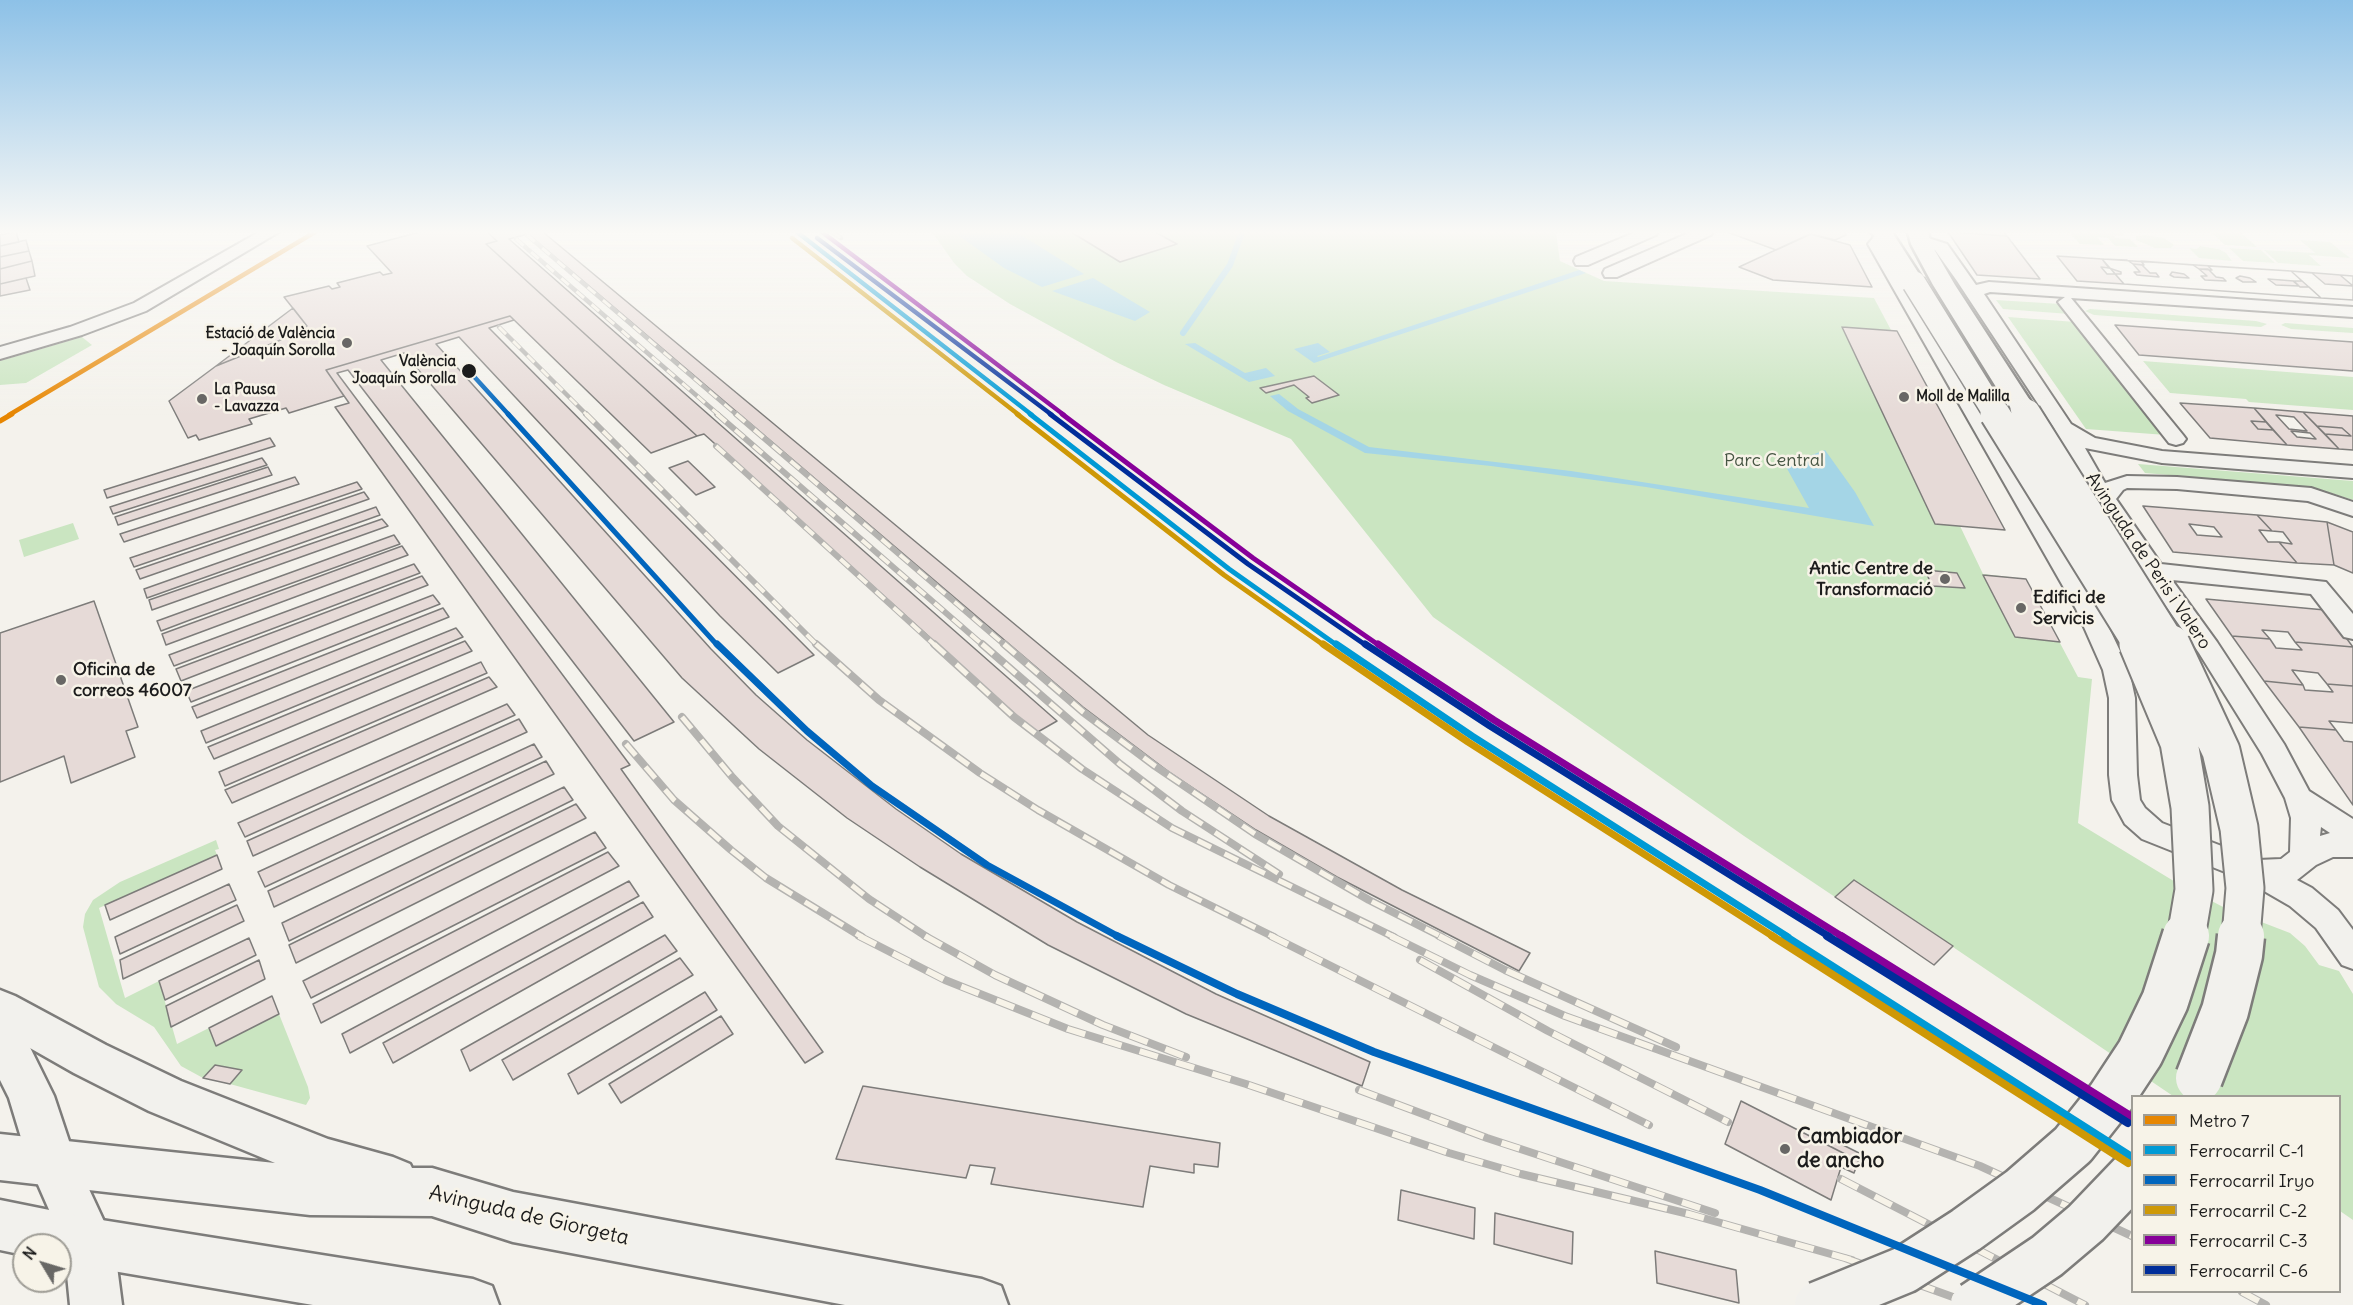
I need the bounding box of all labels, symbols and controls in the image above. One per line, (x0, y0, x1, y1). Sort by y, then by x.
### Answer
place label: Estació de València - Joaquín Sorolla (205, 325, 335, 360)
marker: Estació de València - Joaquín Sorolla (340, 336, 354, 350)
place label: València Joaquín Sorolla (352, 353, 456, 388)
marker: València Joaquín Sorolla (460, 362, 478, 380)
place label: La Pausa - Lavazza (214, 381, 279, 416)
place label: Moll de Malilla (1916, 388, 2010, 406)
marker: Moll de Malilla (1897, 390, 1911, 404)
marker: La Pausa - Lavazza (195, 392, 209, 406)
park label: Parc Central (1724, 450, 1824, 472)
street label: Avinguda de Peris i Valero (2081, 469, 2215, 653)
place label: Antic Centre de Transformació (1809, 558, 1933, 600)
marker: Antic Centre de Transformació (1938, 572, 1952, 586)
place label: Edifici de Servicis (2033, 587, 2106, 630)
marker: Edifici de Servicis (2014, 601, 2028, 615)
place label: Oficina de correos 46007 (73, 659, 192, 702)
marker: Oficina de correos 46007 (54, 673, 68, 687)
legend (2131, 1095, 2341, 1293)
text: Metro 7 (2189, 1109, 2250, 1132)
place label: Cambiador de ancho (1797, 1124, 1902, 1174)
text: Ferrocarril C-1 (2189, 1139, 2304, 1162)
marker: Cambiador de ancho (1778, 1142, 1792, 1156)
text: Ferrocarril Iryo (2189, 1169, 2314, 1192)
street label: Avinguda de Giorgeta (427, 1181, 631, 1251)
text: Ferrocarril C-2 (2189, 1199, 2307, 1222)
text: Ferrocarril C-3 (2189, 1229, 2308, 1252)
north arrow (12, 1233, 72, 1293)
text: N (18, 1243, 41, 1264)
text: Ferrocarril C-6 (2189, 1259, 2308, 1282)

